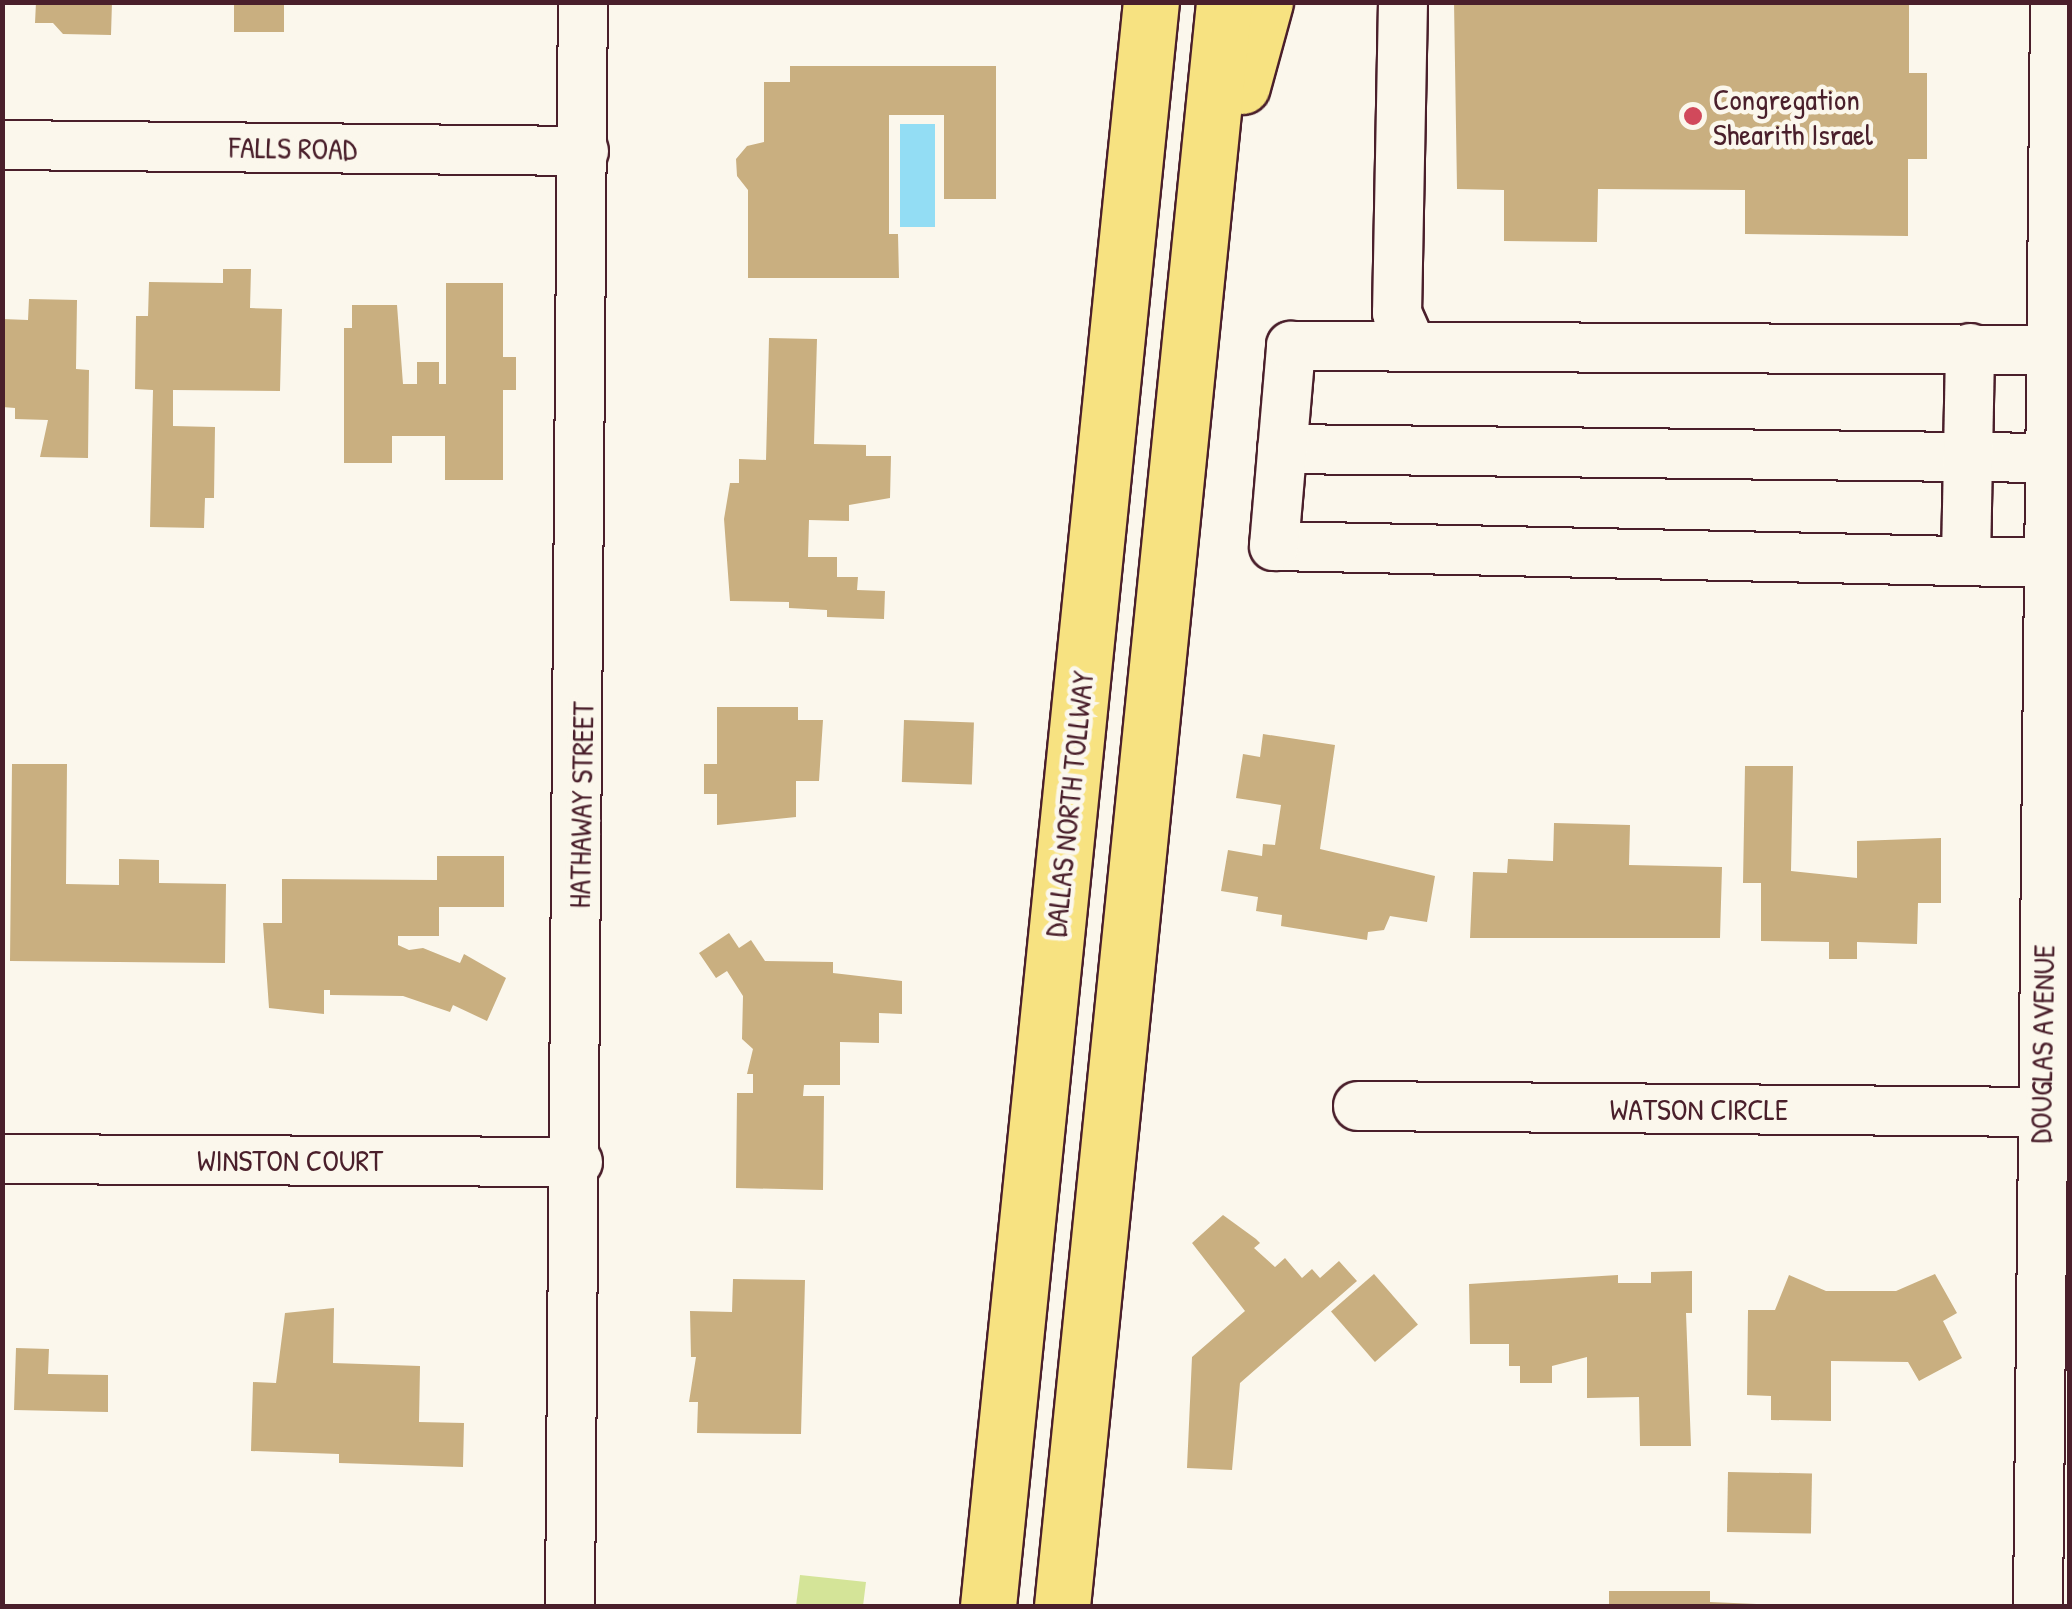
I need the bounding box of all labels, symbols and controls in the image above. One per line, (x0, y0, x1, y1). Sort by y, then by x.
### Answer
place label: Congregation Shearith Israel (1713, 81, 1873, 152)
marker: Congregation Shearith Israel (1682, 105, 1704, 127)
street label: FALLS ROAD (229, 129, 357, 167)
street label: DALLAS NORTH TOLLWAY (1037, 669, 1101, 939)
street label: HATHAWAY STREET (561, 701, 601, 909)
street label: DOUGLAS AVENUE (2022, 944, 2062, 1144)
street label: WATSON CIRCLE (1610, 1091, 1788, 1127)
street label: WINSTON COURT (197, 1142, 383, 1178)

